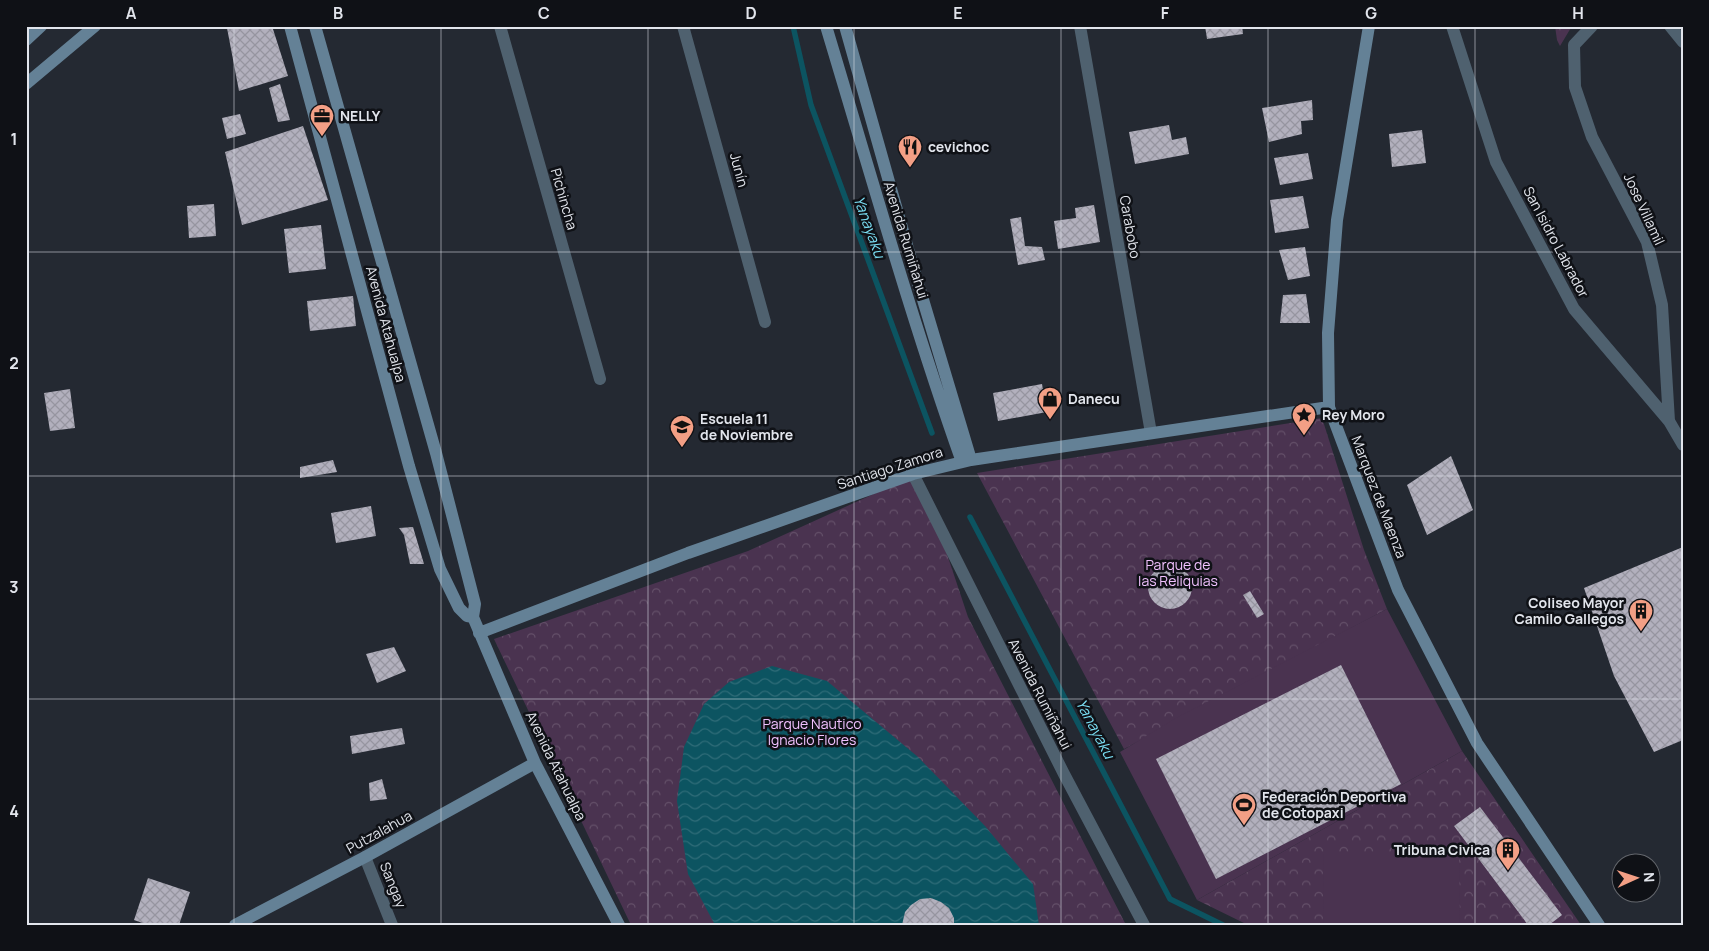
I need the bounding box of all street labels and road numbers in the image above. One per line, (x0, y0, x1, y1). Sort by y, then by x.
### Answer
street label: Junín (726, 151, 753, 189)
street label: Pichincha (547, 166, 582, 232)
street label: Jose Villamil (1620, 170, 1669, 248)
street label: Avenida Rumiñahui (880, 179, 933, 301)
street label: San Isidro Labrador (1519, 183, 1594, 301)
street label: Carabobo (1116, 194, 1145, 260)
street label: Avenida Atahualpa (362, 264, 411, 384)
street label: Marquez de Maenza (1347, 433, 1412, 561)
street label: Santiago Zamora (835, 442, 945, 494)
street label: Avenida Rumiñahui (1004, 635, 1077, 752)
street label: Avenida Atahualpa (522, 708, 591, 824)
street label: Putzalahua (342, 806, 415, 857)
street label: Sangay (376, 859, 411, 911)

